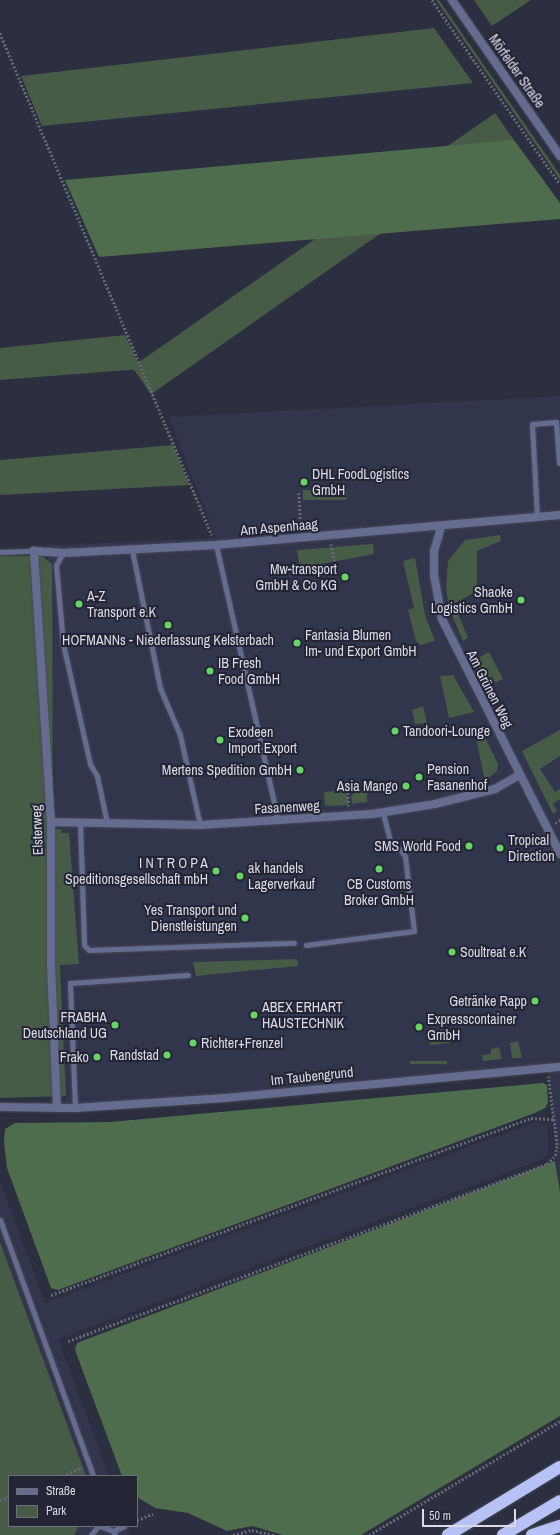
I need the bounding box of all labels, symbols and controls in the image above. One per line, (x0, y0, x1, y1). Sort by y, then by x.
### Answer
street label: Mörfelder Straße (485, 31, 549, 111)
place label: DHL FoodLogistics GmbH (312, 466, 410, 498)
marker: DHL FoodLogistics GmbH (299, 477, 309, 487)
street label: Am Aspenhaag (239, 515, 319, 539)
place label: Mw-transport GmbH & Co KG (255, 561, 337, 594)
marker: Mw-transport GmbH & Co KG (340, 572, 350, 582)
place label: Shaoke Logistics GmbH (431, 584, 513, 616)
place label: A-Z Transport e.K (87, 588, 156, 620)
marker: Shaoke Logistics GmbH (516, 595, 526, 605)
marker: A-Z Transport e.K (74, 599, 84, 609)
marker: HOFMANNs - Niederlassung Kelsterbach (163, 620, 173, 630)
place label: Fantasia Blumen Im- und Export GmbH (305, 627, 417, 660)
place label: HOFMANNs - Niederlassung Kelsterbach (62, 632, 274, 648)
marker: Fantasia Blumen Im- und Export GmbH (292, 638, 302, 648)
street label: Am Grünen Weg (463, 647, 517, 731)
place label: IB Fresh Food GmbH (218, 655, 280, 688)
marker: IB Fresh Food GmbH (205, 666, 215, 676)
place label: Tandoori-Lounge (403, 723, 490, 739)
place label: Exodeen Import Export (228, 724, 297, 756)
marker: Tandoori-Lounge (390, 726, 400, 736)
marker: Exodeen Import Export (215, 735, 225, 745)
place label: Pension Fasanenhof (427, 761, 487, 794)
place label: Mertens Spedition GmbH (162, 762, 292, 778)
marker: Mertens Spedition GmbH (295, 765, 305, 775)
marker: Pension Fasanenhof (414, 772, 424, 782)
place label: Asia Mango (337, 778, 398, 794)
marker: Asia Mango (401, 781, 411, 791)
street label: Fasanenweg (254, 797, 320, 817)
street label: Elsterweg (28, 805, 46, 855)
place label: Tropical Direction (508, 832, 555, 864)
place label: SMS World Food (374, 838, 461, 854)
marker: SMS World Food (464, 841, 474, 851)
marker: Tropical Direction (495, 843, 505, 853)
place label: I N T R O P A Speditionsgesellschaft mbH (65, 855, 208, 888)
place label: ak handels Lagerverkauf (248, 860, 315, 892)
marker: CB Customs Broker GmbH (374, 864, 384, 874)
marker: I N T R O P A Speditionsgesellschaft mbH (211, 866, 221, 876)
marker: ak handels Lagerverkauf (235, 871, 245, 881)
place label: CB Customs Broker GmbH (344, 876, 414, 908)
place label: Yes Transport und Dienstleistungen (144, 902, 237, 934)
marker: Yes Transport und Dienstleistungen (240, 913, 250, 923)
place label: Soultreat e.K (460, 944, 526, 960)
marker: Soultreat e.K (447, 947, 457, 957)
place label: Getränke Rapp (449, 993, 527, 1009)
marker: Getränke Rapp (530, 996, 540, 1006)
place label: ABEX ERHART HAUSTECHNIK (262, 999, 344, 1032)
place label: FRABHA Deutschland UG (23, 1009, 107, 1042)
marker: ABEX ERHART HAUSTECHNIK (249, 1010, 259, 1020)
place label: Expresscontainer GmbH (427, 1011, 516, 1044)
marker: FRABHA Deutschland UG (110, 1020, 120, 1030)
marker: Expresscontainer GmbH (414, 1022, 424, 1032)
place label: Richter+Frenzel (201, 1035, 283, 1051)
marker: Richter+Frenzel (188, 1038, 198, 1048)
place label: Randstad (110, 1047, 159, 1063)
place label: Frako (60, 1049, 89, 1065)
marker: Randstad (162, 1050, 172, 1060)
marker: Frako (92, 1052, 102, 1062)
street label: Im Taubengrund (270, 1063, 354, 1089)
legend (8, 1475, 138, 1527)
text: Straße (46, 1483, 76, 1499)
scale bar (424, 1501, 518, 1527)
text: Park (46, 1503, 66, 1519)
text: 50 m (429, 1508, 451, 1524)

